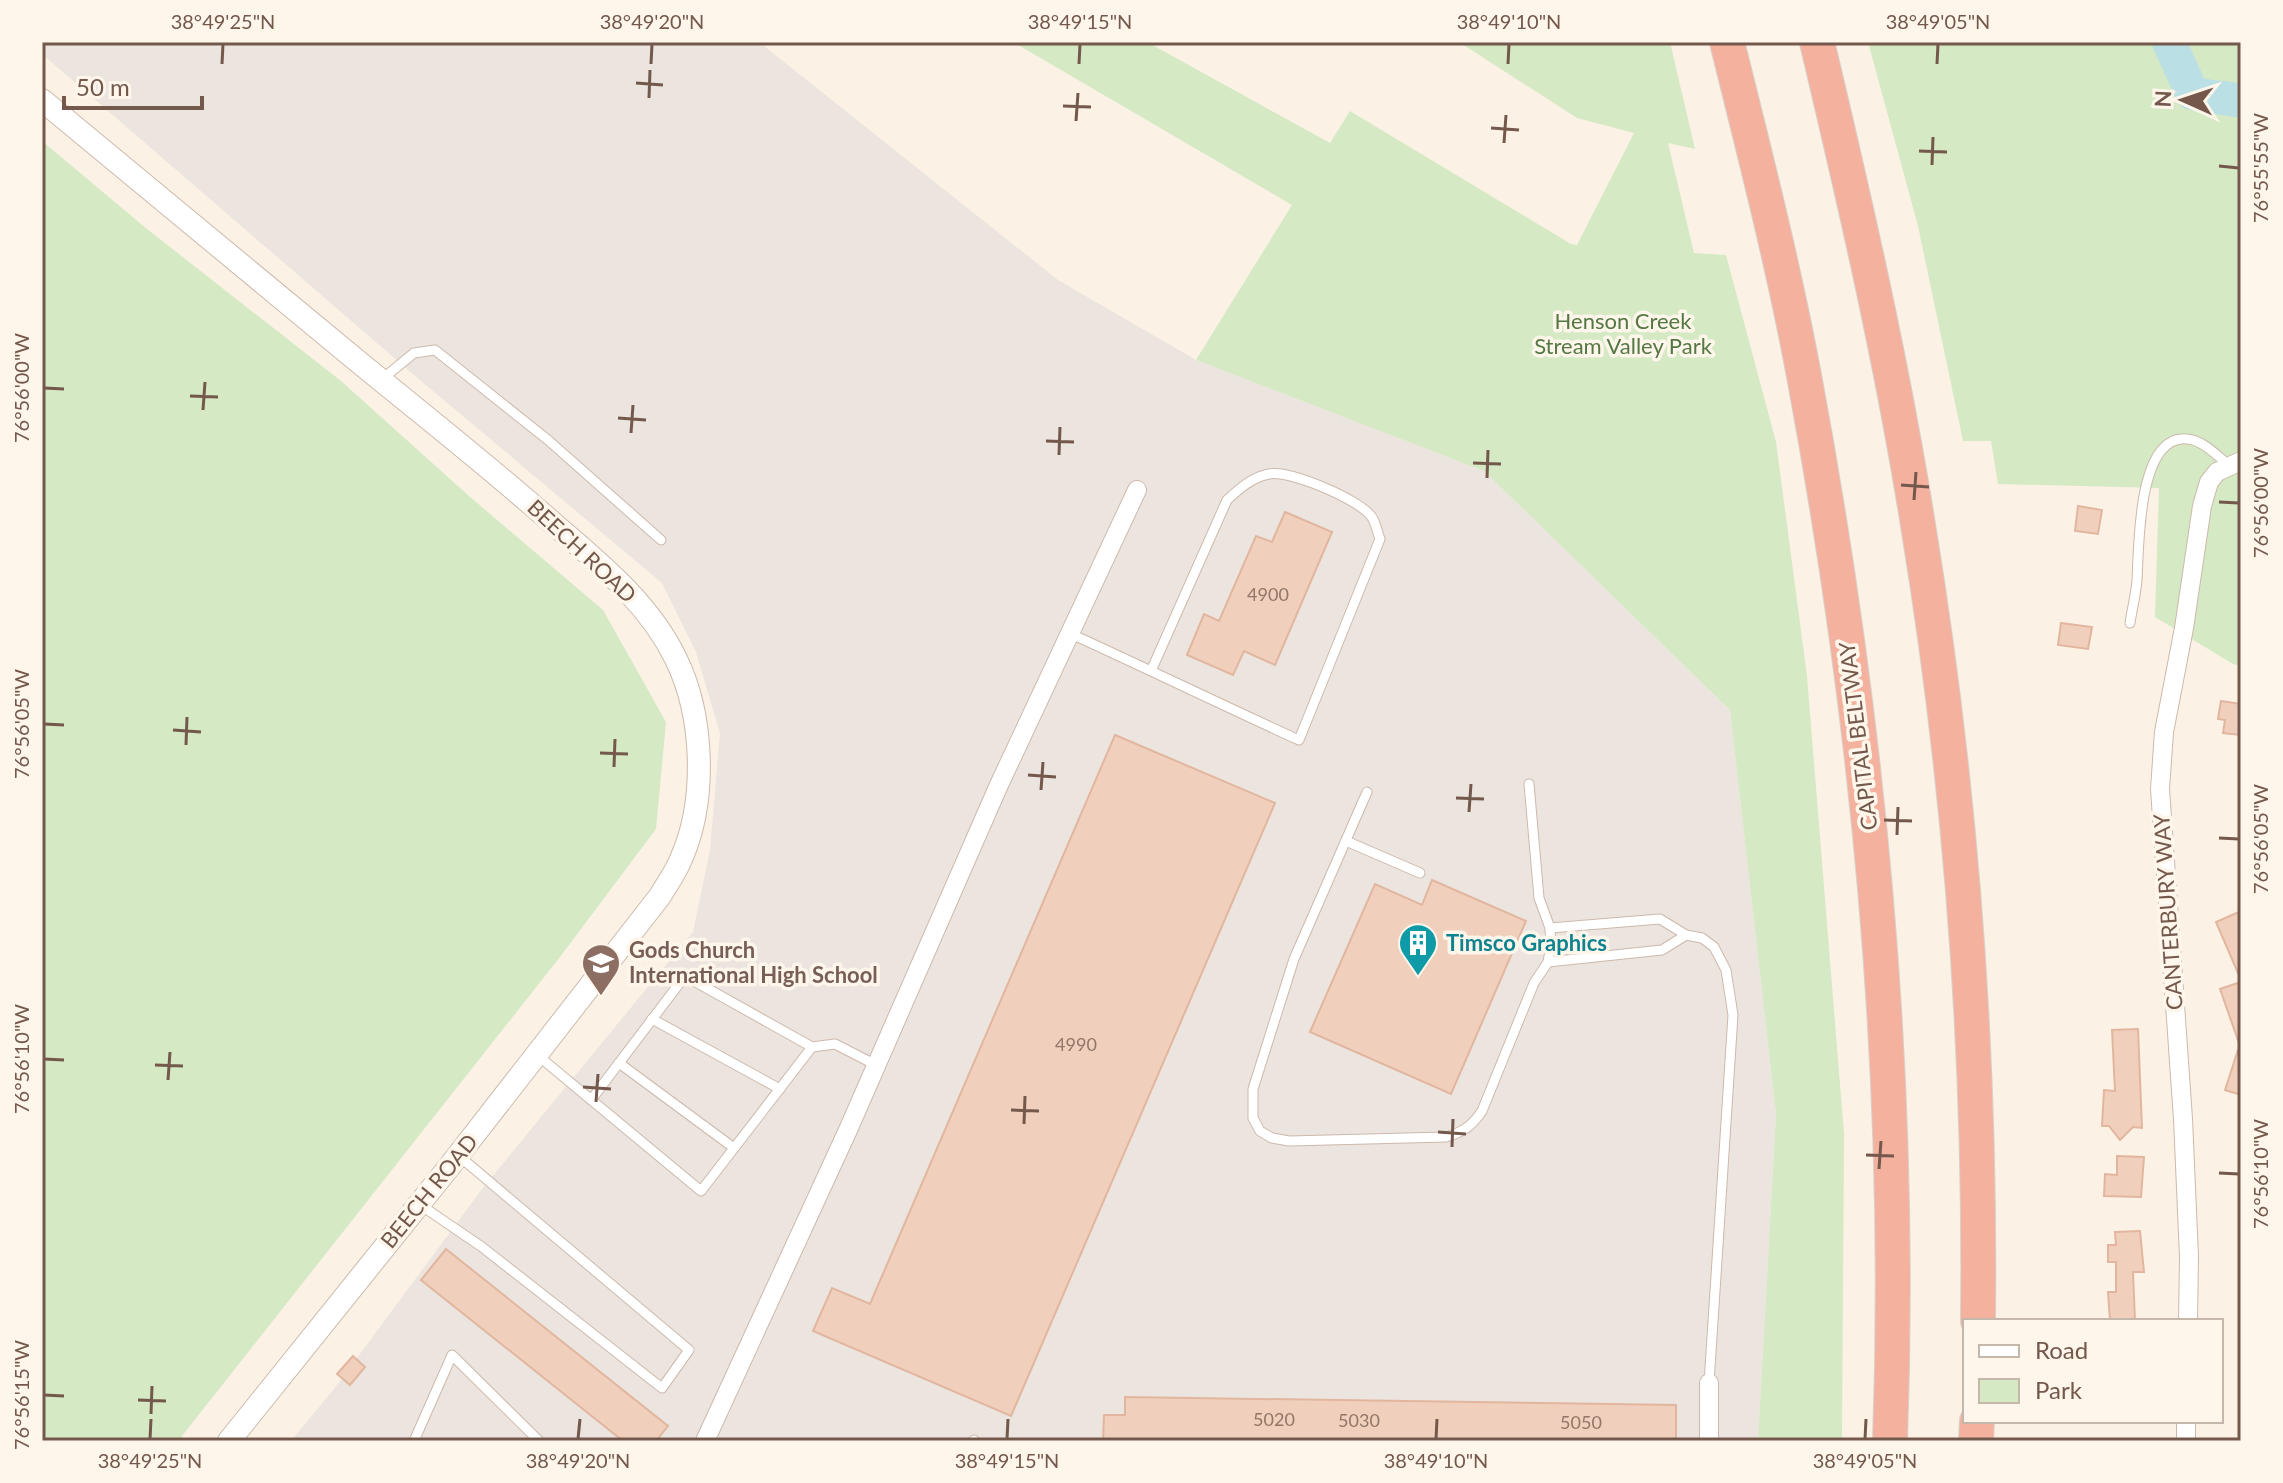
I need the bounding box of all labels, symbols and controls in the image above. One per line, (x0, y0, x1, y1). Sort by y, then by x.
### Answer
text: 38°49'25"N (171, 9, 275, 33)
text: 38°49'20"N (600, 9, 704, 33)
text: 38°49'15"N (1028, 9, 1132, 33)
text: 38°49'10"N (1457, 9, 1561, 33)
text: 38°49'05"N (1886, 9, 1990, 33)
scale bar (64, 60, 202, 110)
north arrow (2143, 60, 2223, 140)
text: 50 m (76, 72, 130, 101)
text: N (2149, 90, 2176, 108)
text: 76°55'55"W (2248, 113, 2272, 223)
park label: Henson Creek Stream Valley Park (1534, 307, 1713, 359)
text: 76°56'00"W (9, 333, 33, 443)
text: 76°56'00"W (2248, 448, 2272, 558)
street label: BEECH ROAD (522, 493, 642, 608)
house number: 4900 (1247, 583, 1289, 605)
street label: CAPITAL BELTWAY (1833, 640, 1882, 832)
text: 76°56'05"W (9, 669, 33, 779)
text: 76°56'05"W (2248, 784, 2272, 894)
street label: CANTERBURY WAY (2147, 813, 2188, 1011)
building icon: Timsco Graphics (1397, 922, 1439, 977)
place label: Timsco Graphics (1446, 929, 1607, 956)
place label: Gods Church International High School (629, 936, 878, 988)
school or university icon: Gods Church International High School (580, 942, 622, 997)
text: 76°56'10"W (9, 1004, 33, 1114)
house number: 4990 (1055, 1033, 1097, 1055)
text: 76°56'10"W (2248, 1119, 2272, 1229)
street label: BEECH ROAD (374, 1128, 483, 1253)
legend (1963, 1319, 2223, 1423)
text: Road (2035, 1335, 2088, 1364)
text: 76°56'15"W (9, 1340, 33, 1450)
text: Park (2035, 1375, 2083, 1404)
house number: 5020 (1253, 1408, 1295, 1430)
house number: 5030 (1338, 1409, 1380, 1431)
house number: 5050 (1560, 1411, 1602, 1433)
text: 38°49'25"N (98, 1448, 202, 1472)
text: 38°49'20"N (526, 1448, 630, 1472)
text: 38°49'15"N (955, 1448, 1059, 1472)
text: 38°49'10"N (1384, 1448, 1488, 1472)
text: 38°49'05"N (1813, 1448, 1917, 1472)

